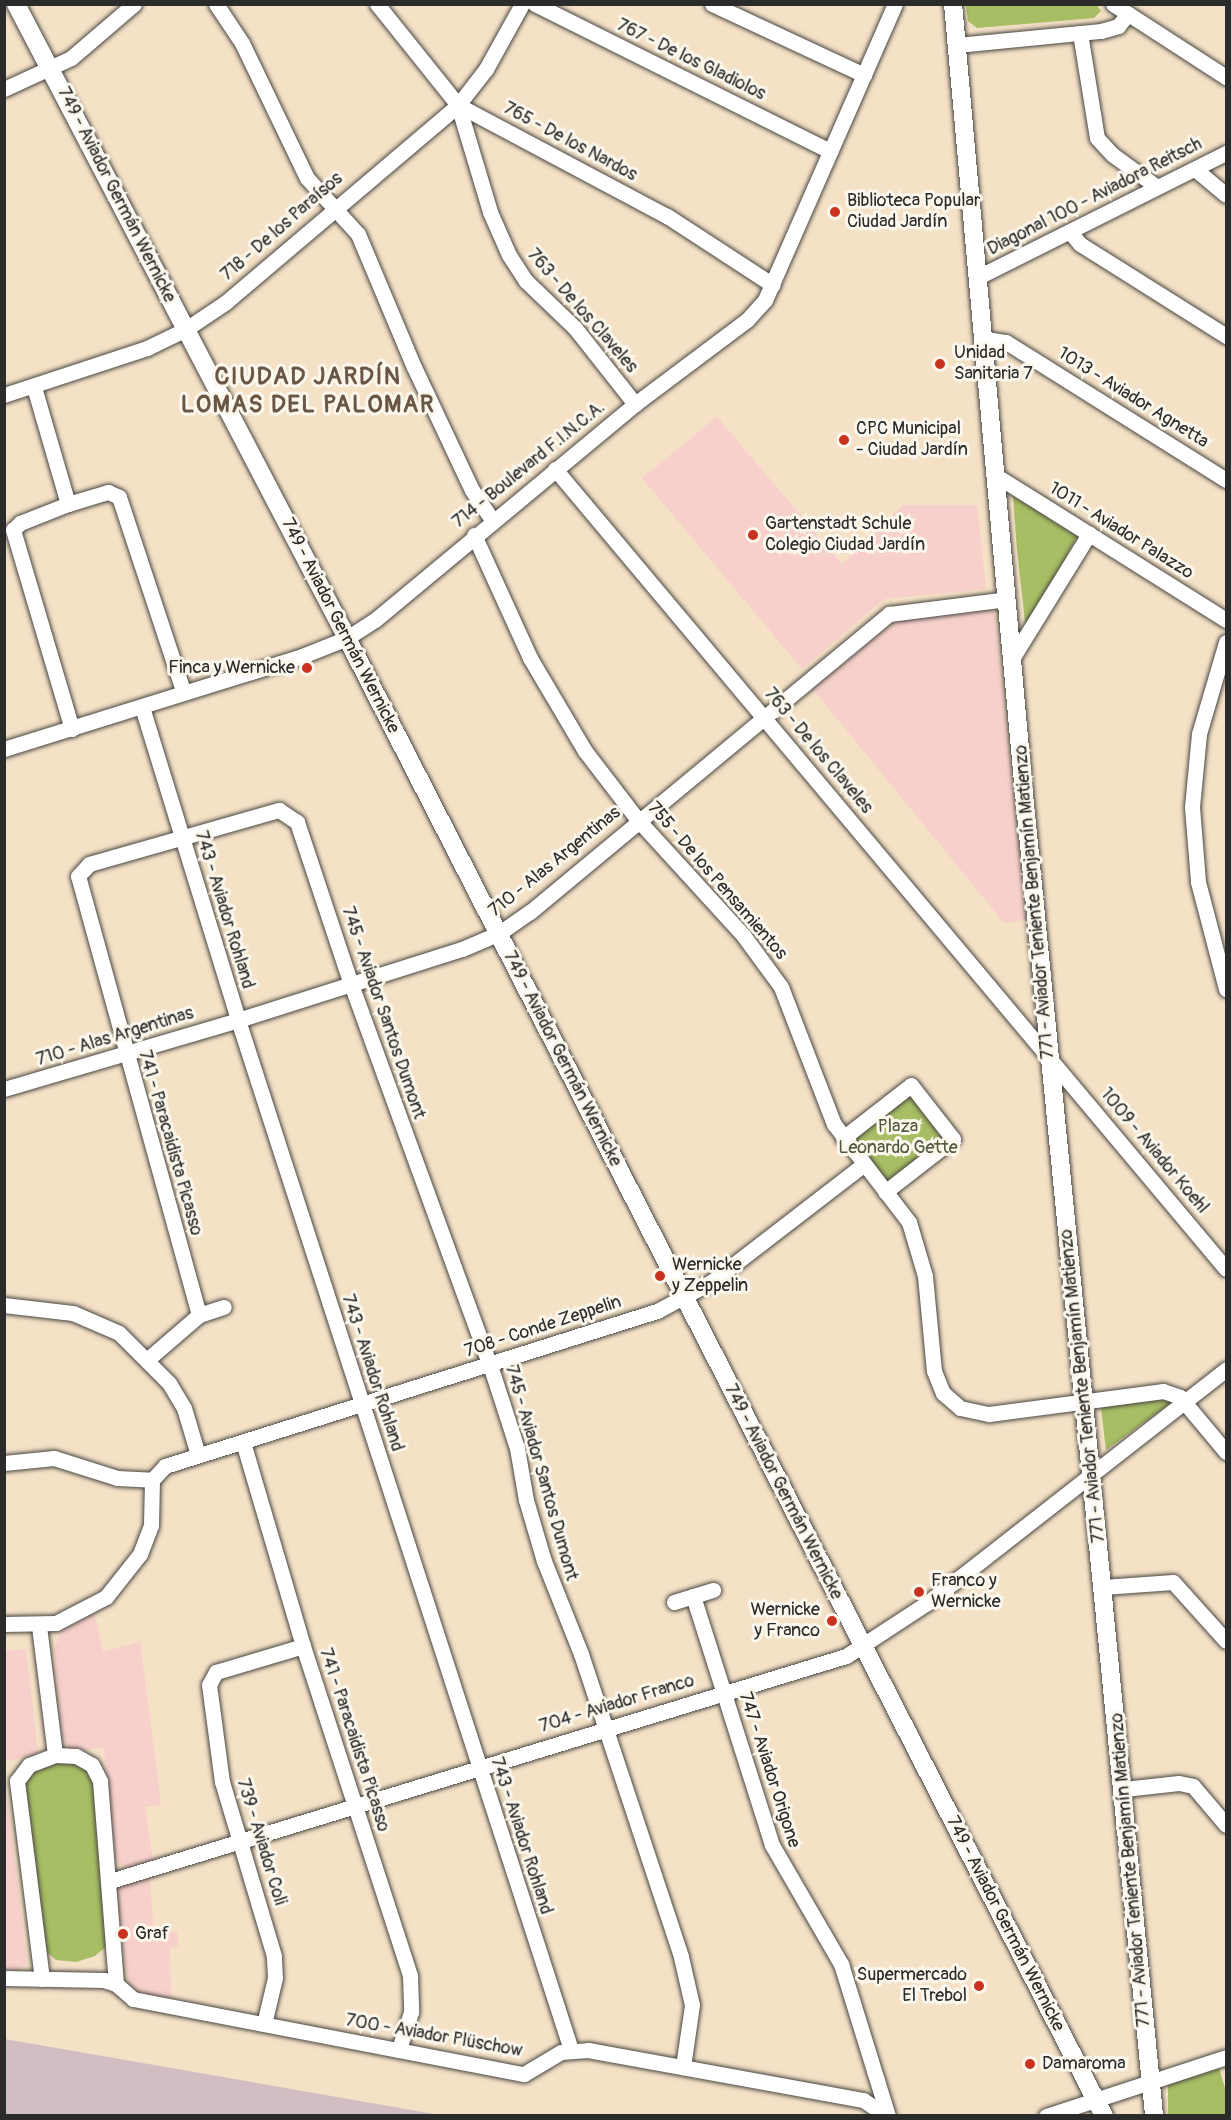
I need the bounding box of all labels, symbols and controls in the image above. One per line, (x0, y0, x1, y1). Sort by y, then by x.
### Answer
street label: 767 - De los Gladiolos (613, 15, 769, 105)
street label: 749 - Aviador Germán Wernicke (52, 84, 180, 306)
street label: 765 - De los Nardos (500, 98, 640, 186)
street label: Diagonal 100 - Aviadora Reitsch (984, 133, 1206, 261)
street label: 718 - De los Paraísos (217, 168, 347, 286)
place label: Biblioteca Popular Ciudad Jardín (847, 191, 980, 234)
marker: Biblioteca Popular Ciudad Jardín (828, 205, 842, 219)
street label: 763 - De los Claveles (522, 245, 642, 377)
place label: Unidad Sanitaria 7 (954, 343, 1033, 386)
street label: 1013 - Aviador Agnetta (1054, 343, 1212, 453)
marker: Unidad Sanitaria 7 (931, 355, 949, 373)
district label: CIUDAD JARDÍN LOMAS DEL PALOMAR (181, 363, 435, 419)
street label: 714 - Boulevard F.I.N.C.A. (449, 397, 609, 533)
place label: CPC Municipal - Ciudad Jardín (856, 419, 968, 462)
marker: CPC Municipal - Ciudad Jardín (837, 433, 851, 447)
street label: 1011 - Aviador Palazzo (1045, 478, 1197, 584)
place label: Gartenstadt Schule Colegio Ciudad Jardín (765, 514, 925, 556)
street label: 749 - Aviador Germán Wernicke (276, 515, 404, 737)
marker: Gartenstadt Schule Colegio Ciudad Jardín (746, 528, 760, 542)
place label: Finca y Wernicke (168, 657, 295, 679)
marker: Finca y Wernicke (300, 661, 314, 675)
street label: 763 - De los Claveles (759, 684, 877, 818)
street label: 771 - Aviador Teniente Benjamín Matienzo (1011, 744, 1059, 1060)
street label: 755 - De los Pensamientos (643, 798, 791, 964)
street label: 710 - Alas Argentinas (485, 802, 625, 922)
street label: 743 - Aviador Rohland (190, 828, 258, 992)
street label: 745 - Aviador Santos Dumont (336, 904, 430, 1122)
street label: 749 - Aviador Germán Wernicke (498, 948, 626, 1170)
street label: 710 - Alas Argentinas (34, 1003, 196, 1071)
street label: 741 - Paracaidista Picasso (133, 1048, 207, 1238)
street label: 1009 - Aviador Koehl (1095, 1084, 1213, 1218)
park label: Plaza Leonardo Gette (838, 1117, 958, 1160)
street label: 771 - Aviador Teniente Benjamín Matienzo (1056, 1228, 1110, 1544)
place label: Wernicke y Zeppelin (672, 1255, 748, 1298)
marker: Wernicke y Zeppelin (653, 1269, 667, 1283)
street label: 708 - Conde Zeppelin (462, 1291, 624, 1363)
street label: 743 - Aviador Rohland (336, 1292, 408, 1454)
street label: 745 - Aviador Santos Dumont (500, 1363, 582, 1583)
street label: 749 - Aviador Germán Wernicke (719, 1381, 847, 1603)
place label: Franco y Wernicke (931, 1571, 1001, 1614)
marker: Franco y Wernicke (912, 1585, 926, 1599)
place label: Wernicke y Franco (750, 1600, 820, 1642)
marker: Wernicke y Franco (825, 1614, 839, 1628)
street label: 741 - Paracaidista Picasso (314, 1646, 394, 1834)
street label: 704 - Aviador Franco (537, 1670, 697, 1738)
street label: 747 - Aviador Origone (734, 1689, 804, 1851)
street label: 771 - Aviador Teniente Benjamín Matienzo (1107, 1712, 1155, 2028)
street label: 743 - Aviador Rohland (485, 1755, 557, 1917)
street label: 739 - Aviador Coli (231, 1776, 291, 1908)
street label: 749 - Aviador Germán Wernicke (941, 1813, 1069, 2035)
place label: Graf (135, 1923, 169, 1945)
marker: Graf (116, 1927, 130, 1941)
place label: Supermercado El Trebol (857, 1965, 967, 2008)
marker: Supermercado El Trebol (972, 1979, 986, 1993)
street label: 700 - Aviador Plüschow (344, 2010, 524, 2062)
place label: Damaroma (1042, 2053, 1126, 2075)
marker: Damaroma (1023, 2057, 1037, 2071)

